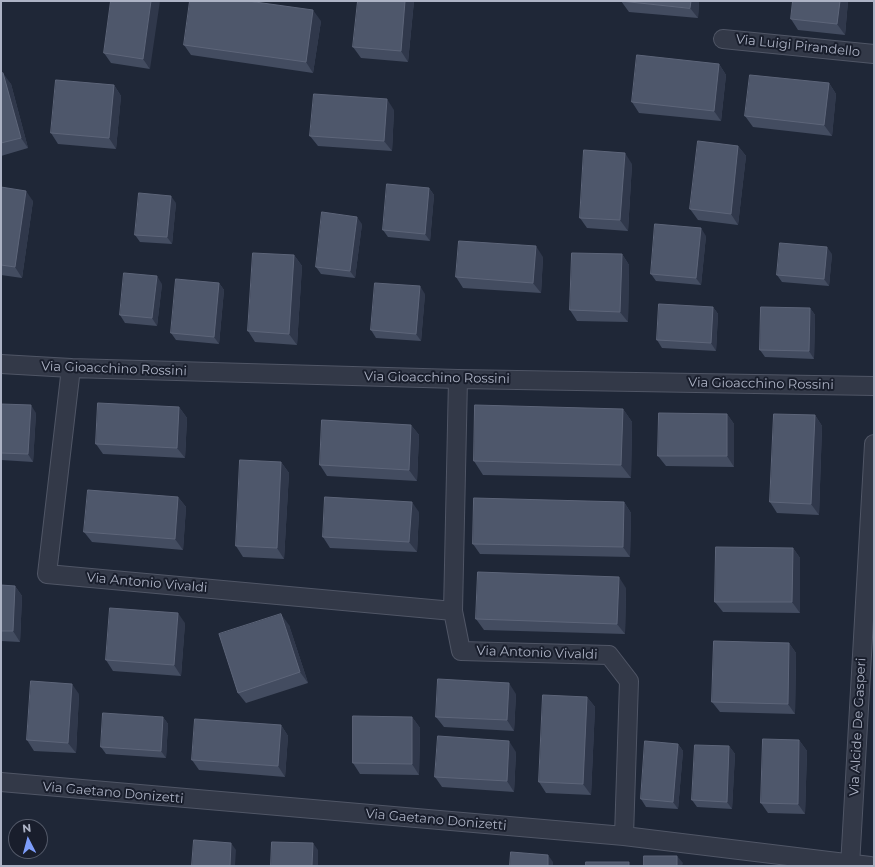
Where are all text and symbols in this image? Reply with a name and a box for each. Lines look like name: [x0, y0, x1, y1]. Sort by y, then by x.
street label: Via Luigi Pirandello: [735, 32, 861, 60]
street label: Via Gioacchino Rossini: [41, 359, 187, 379]
street label: Via Gioacchino Rossini: [364, 369, 510, 387]
street label: Via Gioacchino Rossini: [688, 375, 834, 393]
street label: Via Antonio Vivaldi: [86, 570, 208, 596]
street label: Via Antonio Vivaldi: [476, 643, 598, 663]
street label: Via Alcide De Gasperi: [847, 658, 869, 796]
street label: Via Gaetano Donizetti: [42, 779, 184, 807]
street label: Via Gaetano Donizetti: [365, 806, 507, 834]
north arrow: [8, 819, 48, 859]
text: N: [22, 821, 32, 835]

